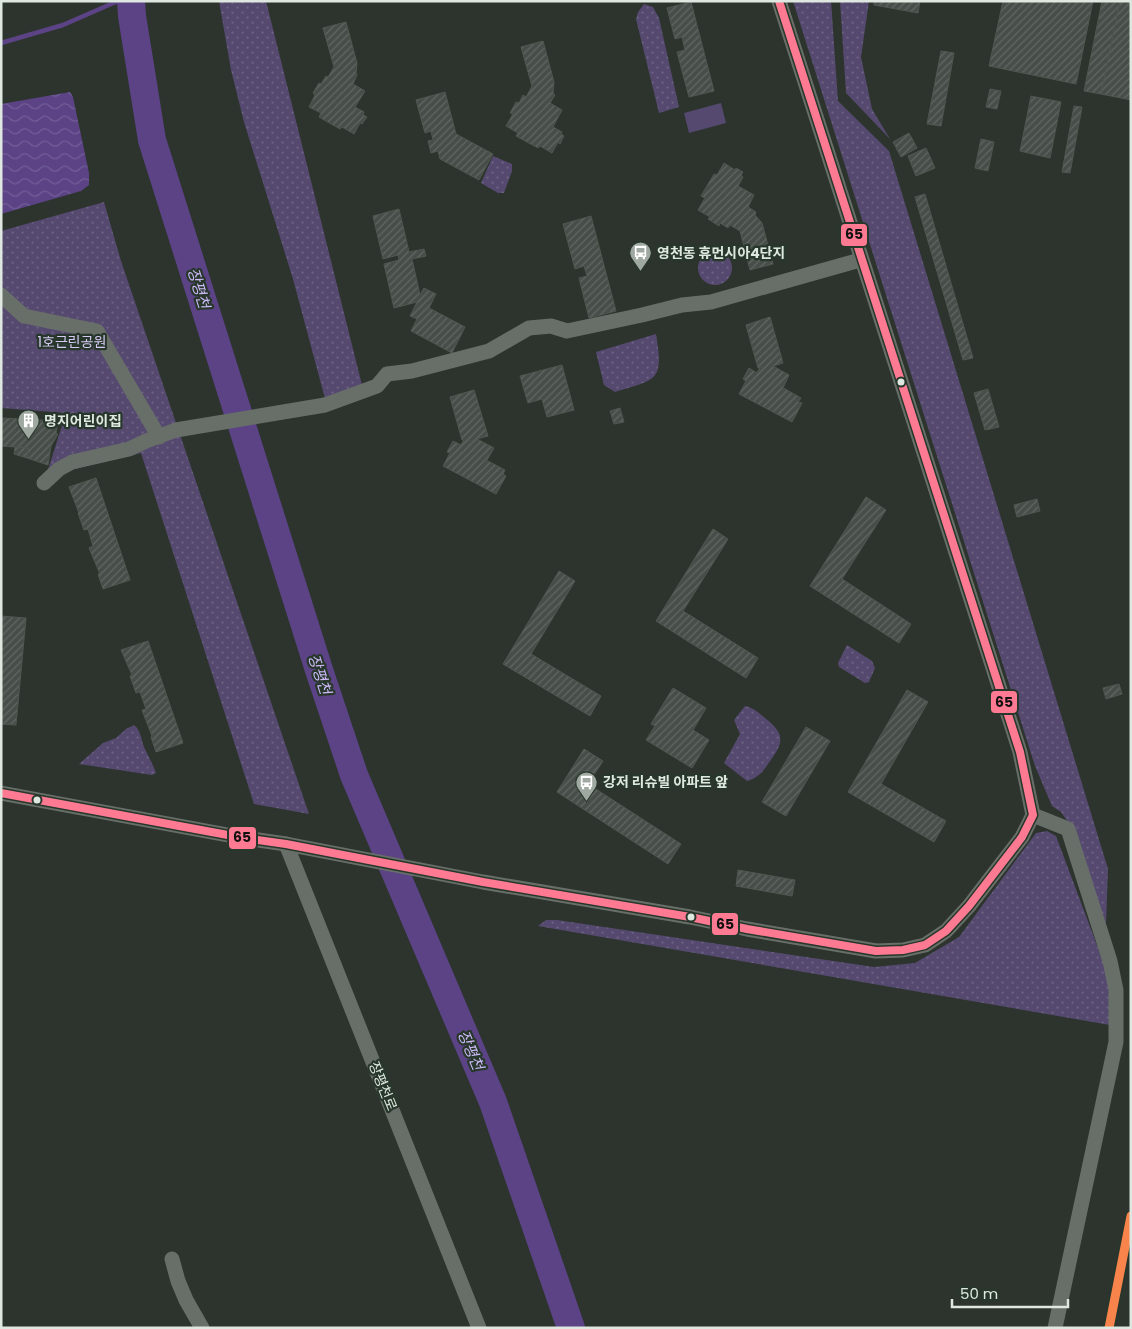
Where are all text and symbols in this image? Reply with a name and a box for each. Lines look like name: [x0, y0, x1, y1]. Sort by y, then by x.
line badge: 65: [840, 223, 868, 247]
text: 65: [845, 224, 863, 244]
bus stop icon: 영천동 휴먼시아4단지: [629, 241, 653, 272]
place label: 영천동 휴먼시아4단지: [657, 243, 785, 263]
water label: 장평천: [183, 265, 216, 313]
park label: 1호근린공원: [38, 332, 106, 352]
unlabelled marker: [896, 377, 906, 387]
building icon: 명지어린이집: [16, 409, 40, 440]
place label: 명지어린이집: [44, 411, 121, 431]
water label: 장평천: [304, 651, 337, 699]
line badge: 65: [990, 690, 1018, 714]
text: 65: [995, 692, 1013, 712]
bus stop icon: 강저 리슈빌 아파트 앞: [575, 770, 599, 801]
place label: 강저 리슈빌 아파트 앞: [603, 772, 728, 792]
unlabelled marker: [32, 795, 42, 805]
line badge: 65: [228, 826, 257, 850]
text: 65: [233, 827, 251, 847]
unlabelled marker: [686, 912, 696, 922]
line badge: 65: [711, 912, 739, 936]
text: 65: [716, 914, 734, 934]
water label: 장평천: [453, 1027, 490, 1075]
street label: 장평천로: [364, 1058, 402, 1114]
scale bar: [952, 1276, 1068, 1308]
text: 50 m: [960, 1283, 998, 1304]

